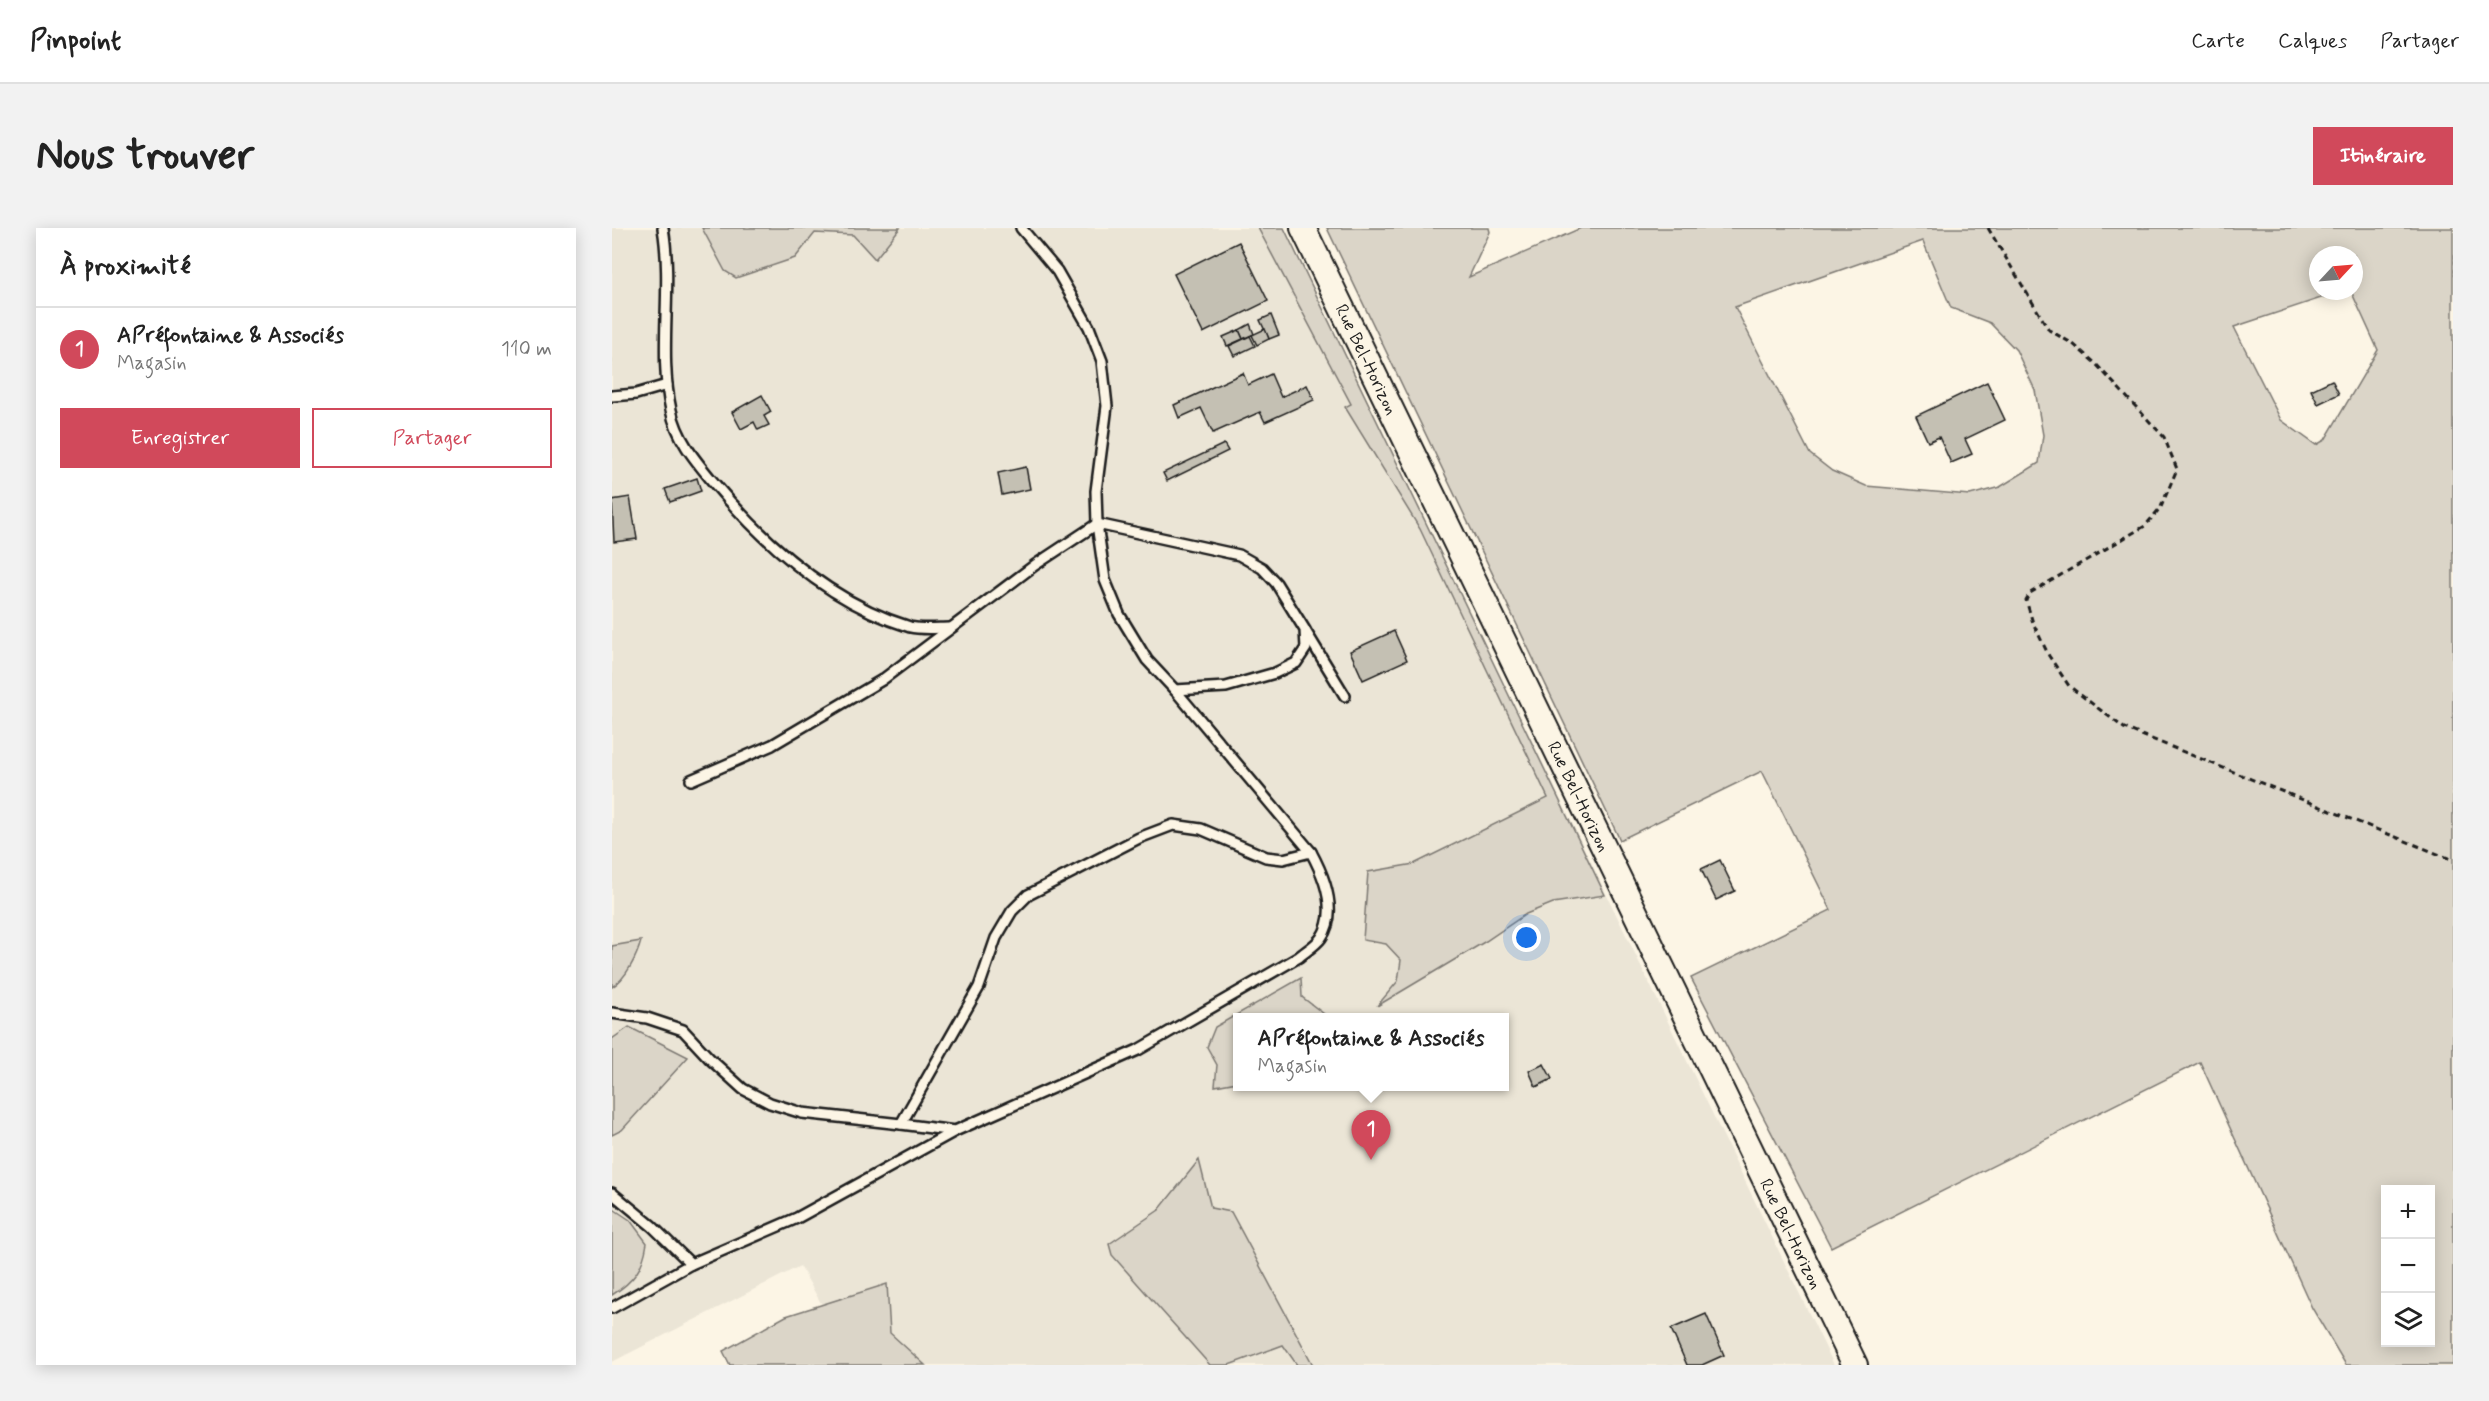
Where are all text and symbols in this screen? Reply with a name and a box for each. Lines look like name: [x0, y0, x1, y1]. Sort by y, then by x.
text: Pinpoint: [30, 23, 121, 60]
text: Carte: [2191, 27, 2245, 55]
text: Calques: [2278, 27, 2347, 55]
text: Partager: [2380, 27, 2459, 55]
button: Itinéraire: [2313, 127, 2453, 185]
text: Nous trouver: [36, 129, 254, 184]
north arrow: [2309, 246, 2363, 300]
text: À proximité: [60, 250, 191, 284]
street label: Rue Bel-Horizon: [1329, 300, 1403, 419]
text: APréfontaine & Associés: [117, 322, 344, 350]
text: 1: [75, 336, 84, 363]
text: 110 m: [501, 336, 552, 363]
text: Magasin: [117, 350, 187, 377]
button: Enregistrer: [60, 408, 300, 468]
button: Partager: [312, 408, 552, 468]
street label: Rue Bel-Horizon: [1541, 738, 1615, 856]
your location: [1512, 923, 1541, 952]
popup: [1233, 1013, 1509, 1091]
text: APréfontaine & Associés: [1258, 1025, 1484, 1053]
text: Magasin: [1258, 1053, 1327, 1080]
pin: 1: [1352, 1110, 1390, 1160]
street label: Rue Bel-Horizon: [1753, 1175, 1827, 1294]
map controls: [2381, 1185, 2435, 1347]
button: +: [2381, 1185, 2435, 1239]
button: −: [2381, 1239, 2435, 1293]
button: layers: [2381, 1293, 2435, 1347]

